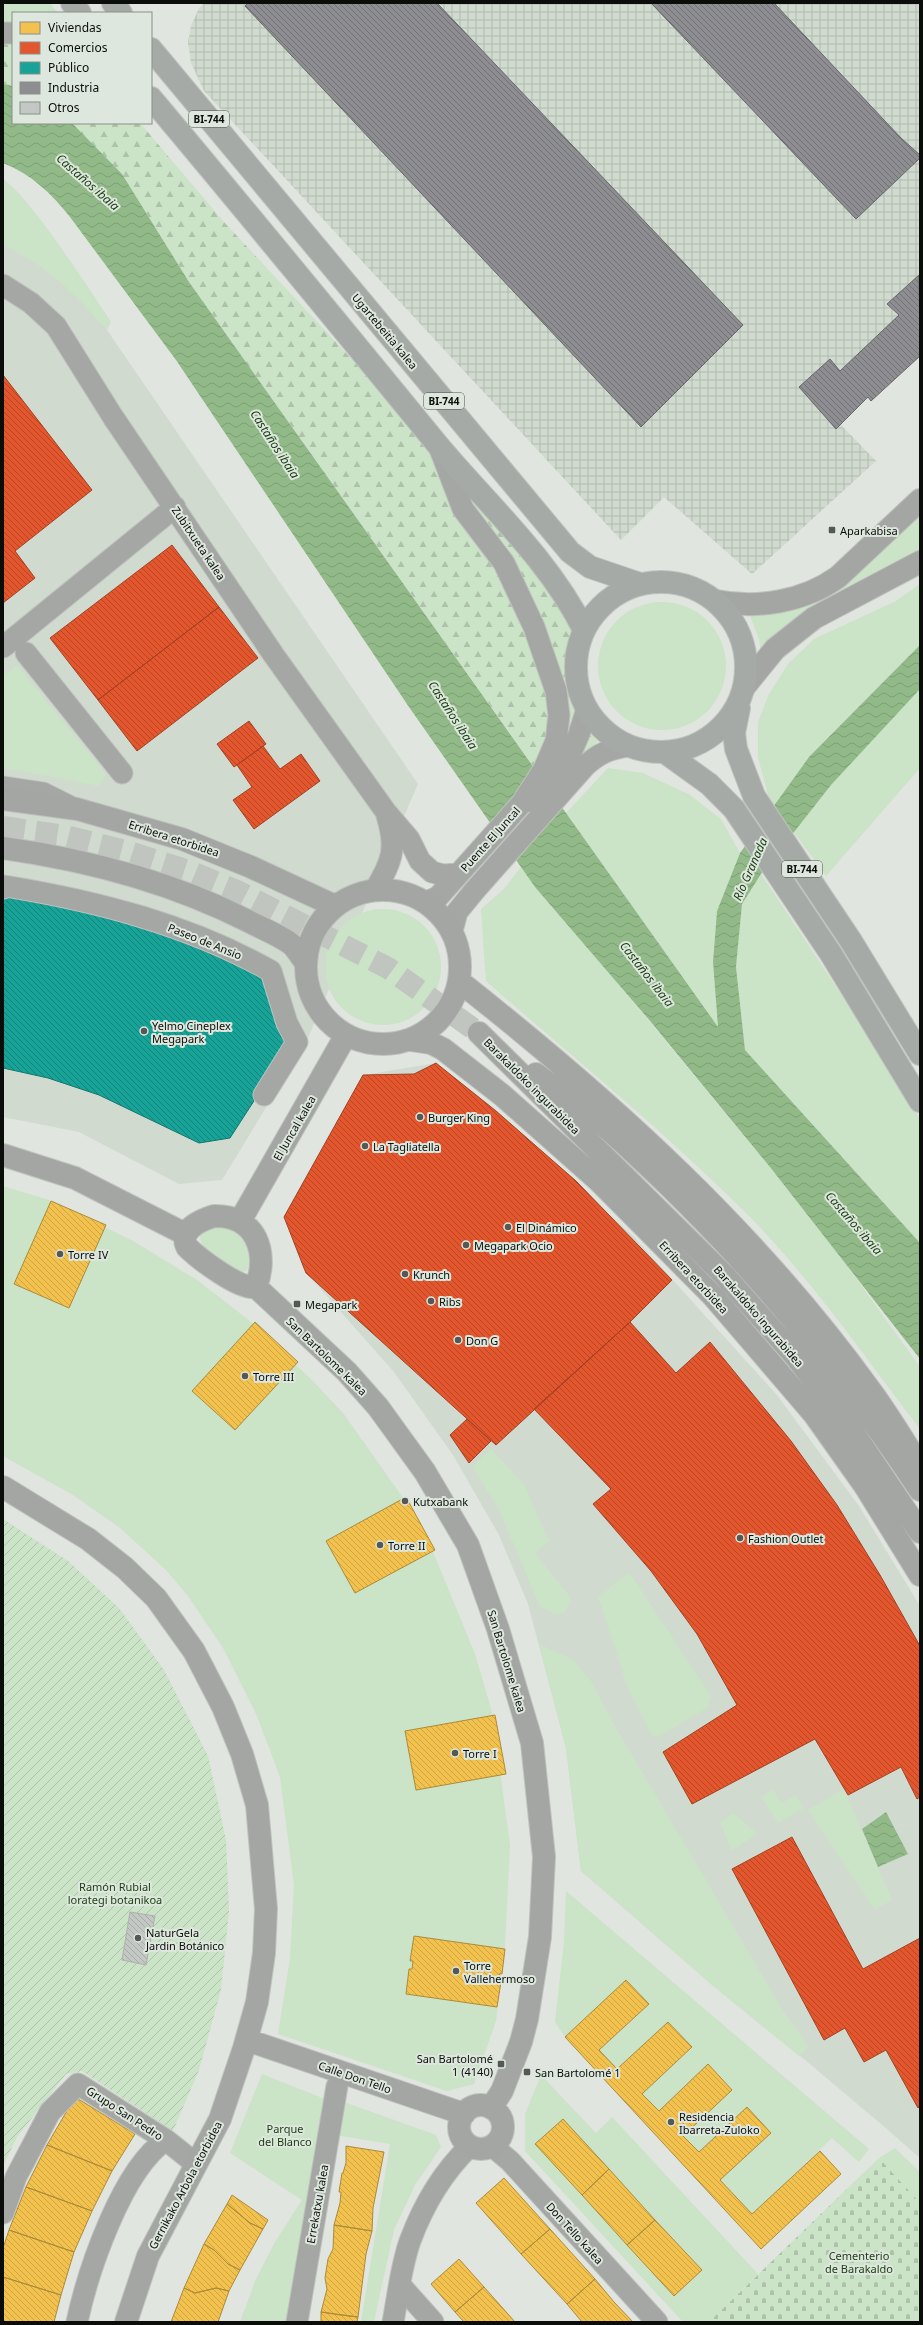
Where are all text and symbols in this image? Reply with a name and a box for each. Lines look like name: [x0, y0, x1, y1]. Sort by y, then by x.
legend: [12, 12, 152, 124]
text: Viviendas: [48, 19, 102, 36]
text: Comercios: [48, 39, 108, 56]
text: Público: [48, 59, 89, 76]
text: Industria: [48, 79, 99, 96]
text: Otros: [48, 99, 80, 116]
road number: BI-744: [189, 111, 229, 127]
water label: Castaños ibaia: [53, 150, 123, 214]
street label: Ugartebeitia kalea: [349, 290, 421, 372]
road number: BI-744: [424, 393, 464, 409]
water label: Castaños ibaia: [246, 406, 304, 482]
street label: Zubitxueta kalea: [169, 503, 229, 583]
place label: Aparkabisa: [840, 523, 898, 538]
marker: Aparkabisa: [827, 525, 837, 535]
water label: Castaños ibaia: [424, 677, 482, 753]
street label: Puente El Juncal: [457, 803, 523, 875]
street label: Erribera etorbidea: [127, 816, 221, 860]
water label: Río Granada: [729, 835, 771, 903]
road number: BI-744: [782, 861, 822, 877]
street label: Paseo de Ansio: [166, 919, 244, 963]
water label: Castaños ibaia: [616, 938, 678, 1010]
place label: Yelmo Cineplex Megapark: [152, 1018, 231, 1046]
marker: Yelmo Cineplex Megapark: [139, 1026, 149, 1036]
street label: Barakaldoko ingurabidea: [481, 1035, 583, 1137]
street label: El Juncal kalea: [269, 1093, 319, 1163]
place label: Burger King: [428, 1110, 490, 1125]
marker: Burger King: [415, 1112, 425, 1122]
place label: La Tagliatella: [373, 1139, 440, 1154]
marker: La Tagliatella: [360, 1141, 370, 1151]
water label: Castaños ibaia: [822, 1188, 886, 1258]
place label: El Dinámico: [516, 1220, 577, 1235]
marker: El Dinámico: [503, 1222, 513, 1232]
street label: Erribera etorbidea: [656, 1237, 732, 1317]
place label: Megapark Ocio: [474, 1238, 553, 1253]
marker: Megapark Ocio: [461, 1240, 471, 1250]
place label: Torre IV: [68, 1247, 109, 1262]
marker: Torre IV: [55, 1249, 65, 1259]
street label: Barakaldoko ingurabidea: [711, 1262, 807, 1370]
place label: Krunch: [413, 1267, 450, 1282]
marker: Krunch: [400, 1269, 410, 1279]
place label: Ribs: [439, 1294, 461, 1309]
marker: Ribs: [426, 1296, 436, 1306]
place label: Megapark: [305, 1297, 358, 1312]
marker: Megapark: [292, 1299, 302, 1309]
street label: San Bartolome kalea: [283, 1314, 371, 1398]
place label: Don G: [466, 1333, 498, 1348]
marker: Don G: [453, 1335, 463, 1345]
place label: Torre III: [253, 1369, 294, 1384]
marker: Torre III: [240, 1371, 250, 1381]
place label: Kutxabank: [413, 1494, 468, 1509]
marker: Kutxabank: [400, 1496, 410, 1506]
place label: Fashion Outlet: [748, 1531, 823, 1546]
marker: Fashion Outlet: [735, 1533, 745, 1543]
place label: Torre II: [388, 1538, 426, 1553]
marker: Torre II: [375, 1540, 385, 1550]
street label: San Bartolome kalea: [484, 1608, 530, 1714]
place label: Torre I: [463, 1746, 497, 1761]
marker: Torre I: [450, 1748, 460, 1758]
park label: Ramón Rubial lorategi botanikoa: [68, 1879, 162, 1907]
place label: NaturGela Jardin Botánico: [145, 1925, 225, 1953]
marker: NaturGela Jardin Botánico: [133, 1933, 143, 1943]
place label: Torre Vallehermoso: [464, 1958, 535, 1986]
marker: Torre Vallehermoso: [451, 1966, 461, 1976]
place label: San Bartolomé 1 (4140): [417, 2051, 493, 2079]
street label: Calle Don Tello: [317, 2058, 394, 2097]
marker: San Bartolomé 1 (4140): [496, 2059, 506, 2069]
place label: San Bartolomé 1: [535, 2065, 621, 2080]
marker: San Bartolomé 1: [522, 2067, 532, 2077]
street label: Grupo San Pedro: [84, 2083, 166, 2143]
place label: Residencia Ibarreta-Zuloko: [679, 2109, 760, 2137]
marker: Residencia Ibarreta-Zuloko: [666, 2117, 676, 2127]
street label: Gernikako Arbola etorbidea: [145, 2118, 225, 2252]
park label: Parque del Blanco: [258, 2121, 312, 2149]
street label: Errekatxu kalea: [303, 2163, 331, 2245]
street label: Don Tello kalea: [543, 2199, 607, 2267]
park label: Cementerio de Barakaldo: [825, 2248, 893, 2276]

